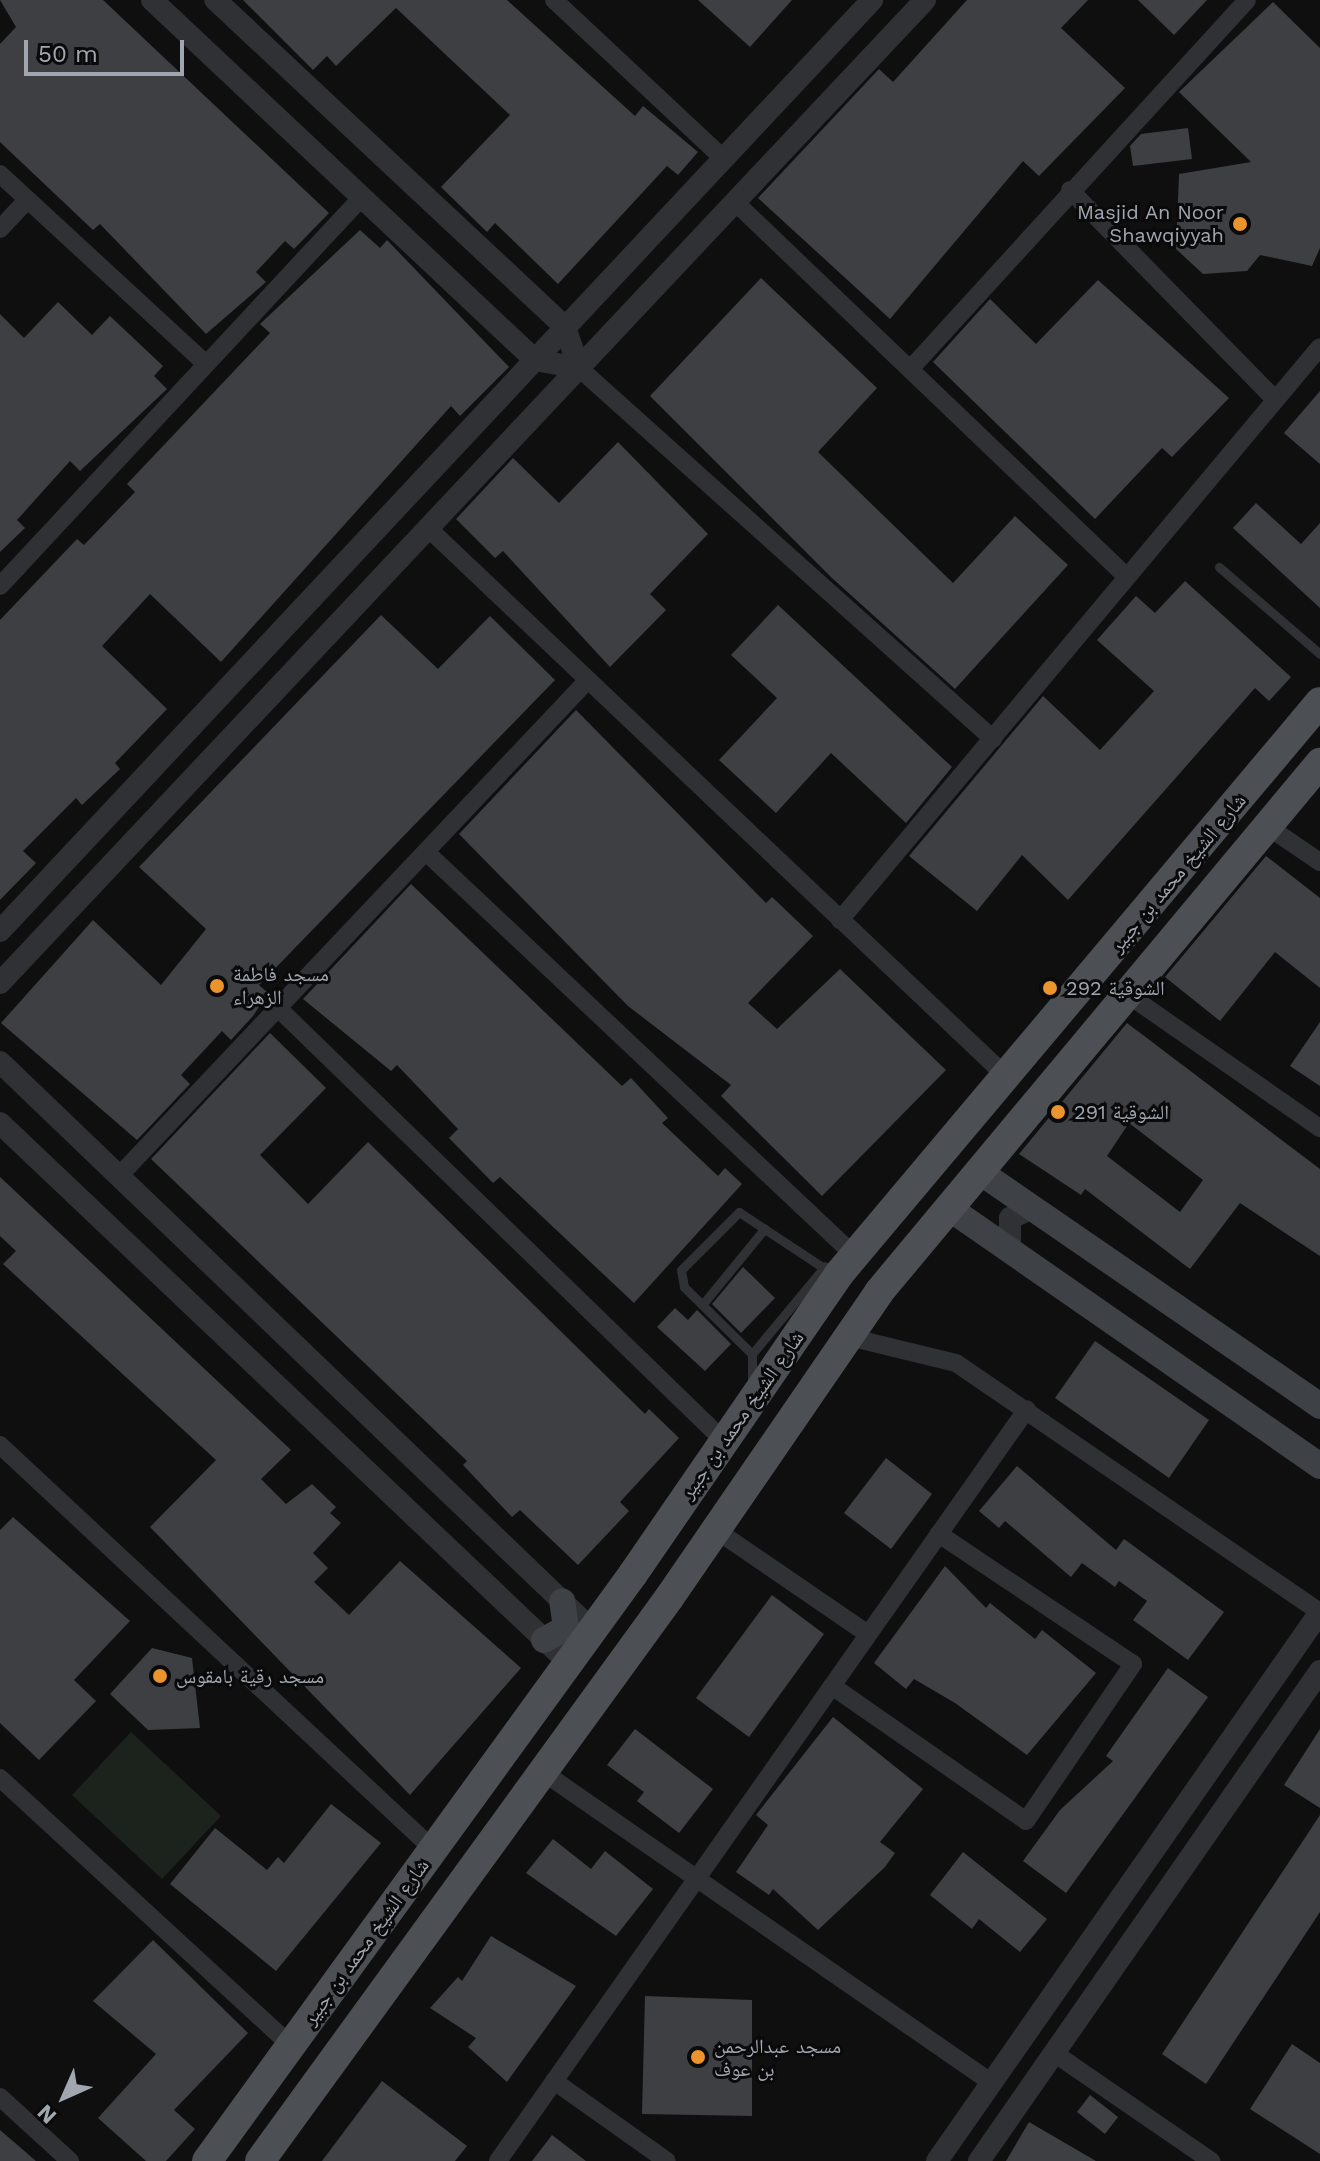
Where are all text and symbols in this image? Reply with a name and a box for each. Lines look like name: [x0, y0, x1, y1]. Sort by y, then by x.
scale bar: [28, 24, 188, 74]
text: 50 m: [38, 40, 98, 68]
place label: Masjid An Noor Shawqiyyah: [1076, 200, 1224, 247]
marker: Masjid An Noor Shawqiyyah: [1231, 215, 1249, 233]
street label: شارع الشيخ محمد بن جبير: [1105, 789, 1251, 957]
place label: مسجد فاطمة الزهراء: [233, 962, 329, 1009]
place label: الشوقية 292: [1066, 976, 1165, 1000]
marker: مسجد فاطمة الزهراء: [208, 977, 226, 995]
marker: الشوقية 292: [1041, 979, 1059, 997]
place label: الشوقية 291: [1074, 1100, 1169, 1124]
marker: الشوقية 291: [1049, 1103, 1067, 1121]
street label: شارع الشيخ محمد بن جبير: [675, 1326, 809, 1504]
place label: مسجد رقية بامقوس: [176, 1664, 324, 1688]
marker: مسجد رقية بامقوس: [151, 1667, 169, 1685]
street label: شارع الشيخ محمد بن جبير: [298, 1854, 434, 2030]
place label: مسجد عبدالرحمن بن عوف: [714, 2034, 841, 2081]
marker: مسجد عبدالرحمن بن عوف: [689, 2048, 707, 2066]
north arrow: [24, 2057, 104, 2137]
text: N: [32, 2100, 61, 2129]

